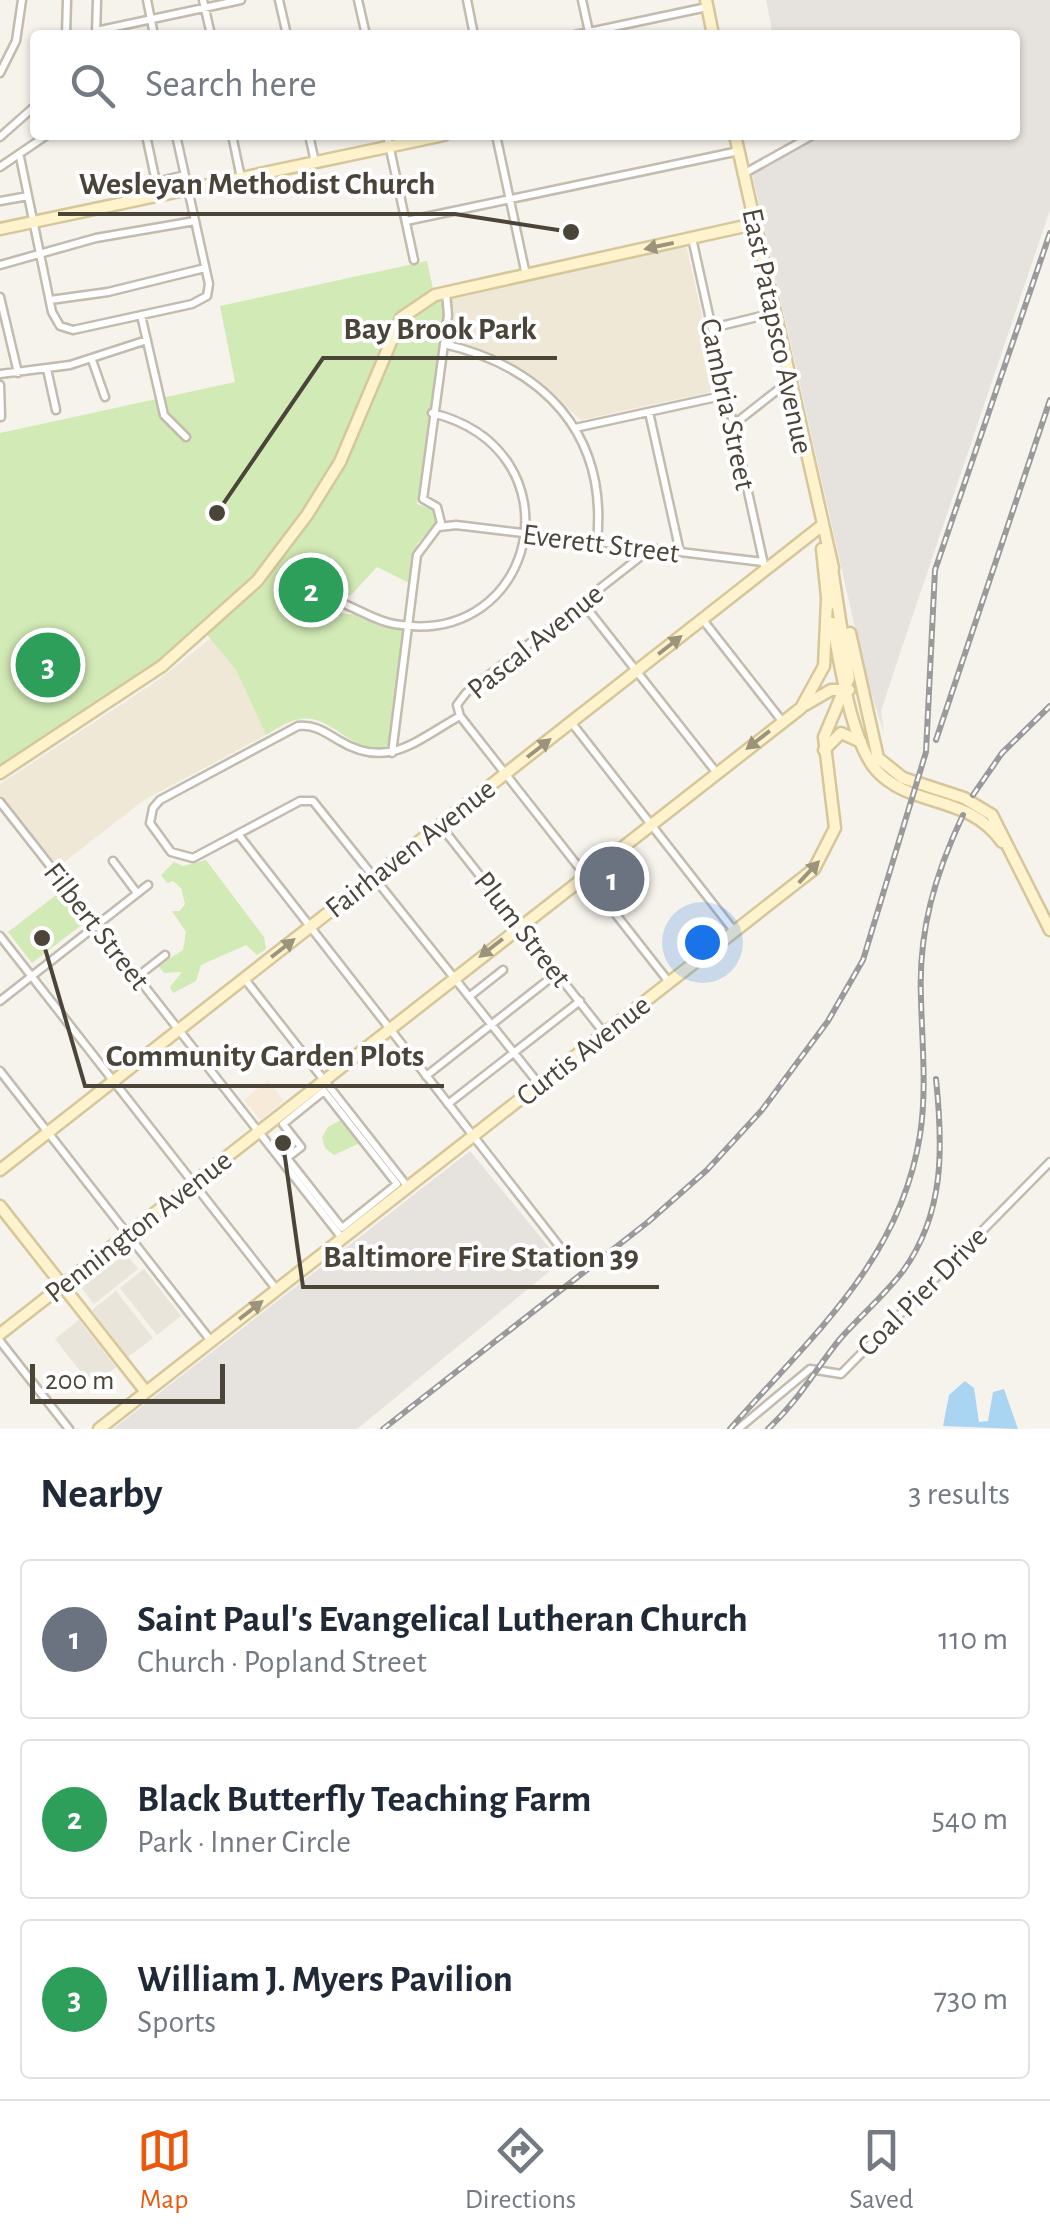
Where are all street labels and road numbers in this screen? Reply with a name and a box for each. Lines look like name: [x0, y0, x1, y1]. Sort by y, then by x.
street label: East Patapsco Avenue: [736, 206, 818, 457]
street label: Cambria Street: [694, 316, 760, 493]
street label: Everett Street: [521, 519, 681, 569]
street label: Pascal Avenue: [462, 578, 609, 705]
street label: Fairhaven Avenue: [320, 774, 501, 924]
street label: Filbert Street: [38, 858, 155, 996]
street label: Plum Street: [468, 866, 577, 993]
street label: Curtis Avenue: [511, 990, 656, 1112]
street label: Pennington Avenue: [40, 1145, 238, 1309]
street label: Coal Pier Drive: [852, 1221, 993, 1362]

